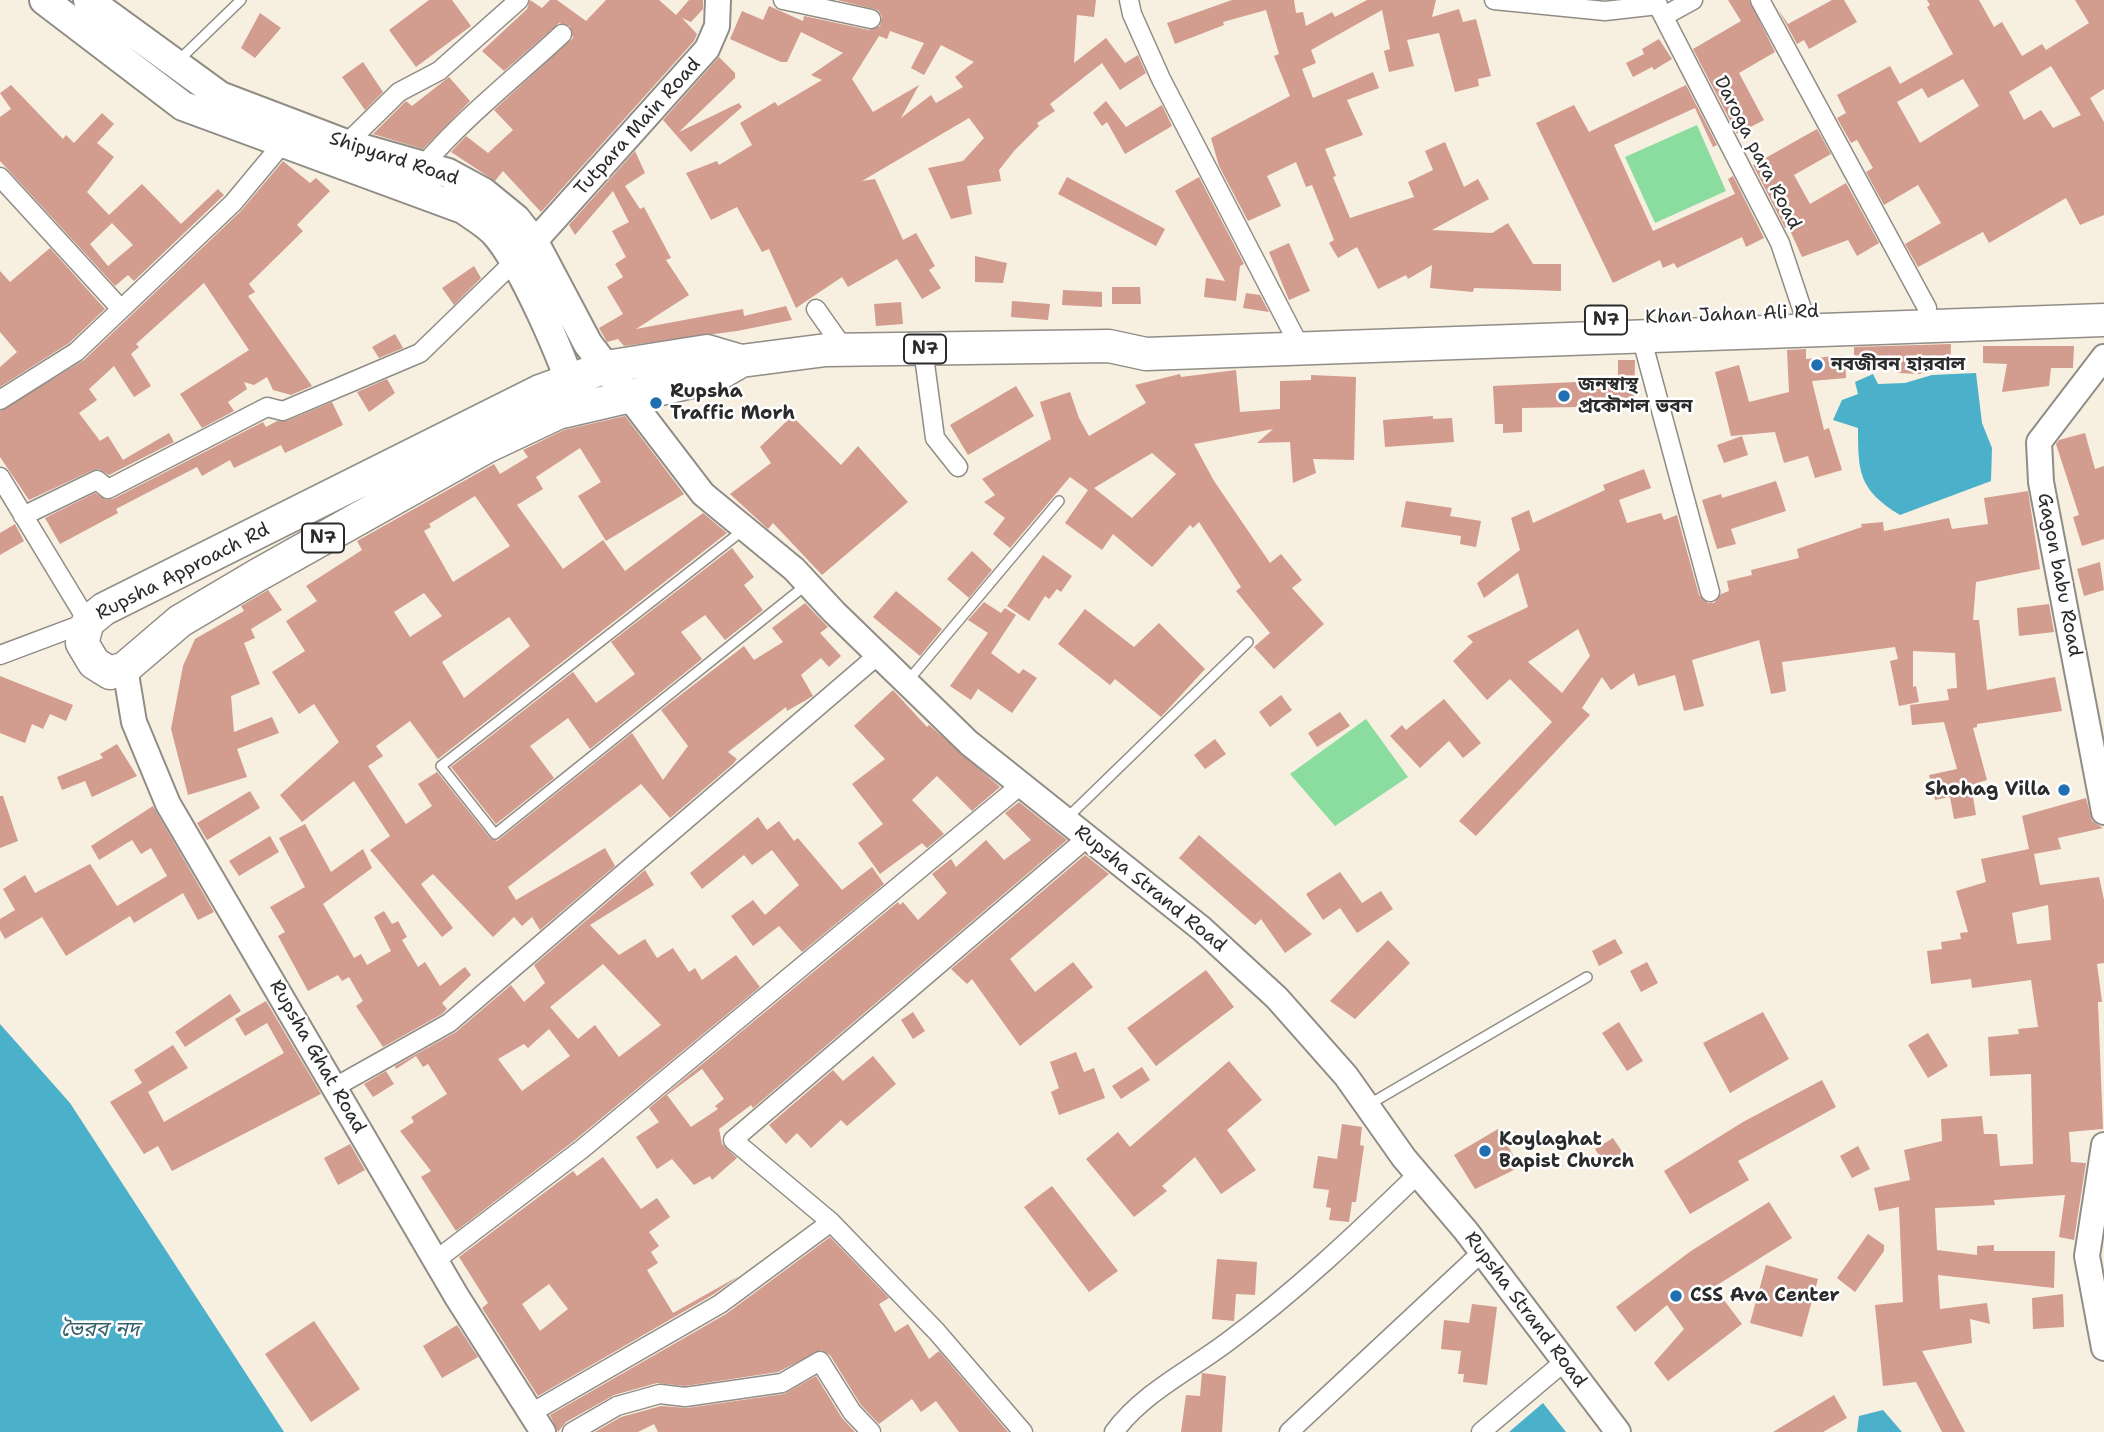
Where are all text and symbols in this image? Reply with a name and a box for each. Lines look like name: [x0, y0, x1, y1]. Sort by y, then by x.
street label: Tutpara Main Road: [570, 53, 706, 201]
street label: Daroga para Road: [1708, 73, 1806, 233]
street label: Shipyard Road: [326, 127, 462, 191]
street label: Khan Jahan Ali Rd: [1645, 301, 1819, 329]
road number: N7: [1585, 306, 1627, 334]
road number: N7: [904, 334, 946, 363]
place label: নবজীবন হারবাল: [1831, 354, 1965, 376]
marker: নবজীবন হারবাল: [1809, 357, 1825, 373]
place label: জনস্বাস্থ প্রকৌশল ভবন: [1578, 374, 1692, 418]
place label: Rupsha Traffic Morh: [670, 381, 795, 425]
marker: জনস্বাস্থ প্রকৌশল ভবন: [1556, 388, 1572, 404]
marker: Rupsha Traffic Morh: [648, 395, 664, 411]
street label: Gagon babu Road: [2032, 491, 2086, 659]
street label: Rupsha Approach Rd: [92, 518, 274, 626]
road number: N7: [302, 524, 344, 552]
place label: Shohag Villa: [1925, 779, 2050, 801]
marker: Shohag Villa: [2056, 782, 2072, 798]
street label: Rupsha Strand Road: [1069, 821, 1231, 957]
street label: Rupsha Ghat Road: [264, 976, 370, 1138]
place label: Koylaghat Bapist Church: [1499, 1129, 1634, 1173]
marker: Koylaghat Bapist Church: [1477, 1143, 1493, 1159]
street label: Rupsha Strand Road: [1459, 1228, 1591, 1392]
place label: CSS Ava Center: [1690, 1285, 1840, 1307]
marker: CSS Ava Center: [1668, 1288, 1684, 1304]
water label: ভৈরব নদ: [61, 1318, 139, 1344]

